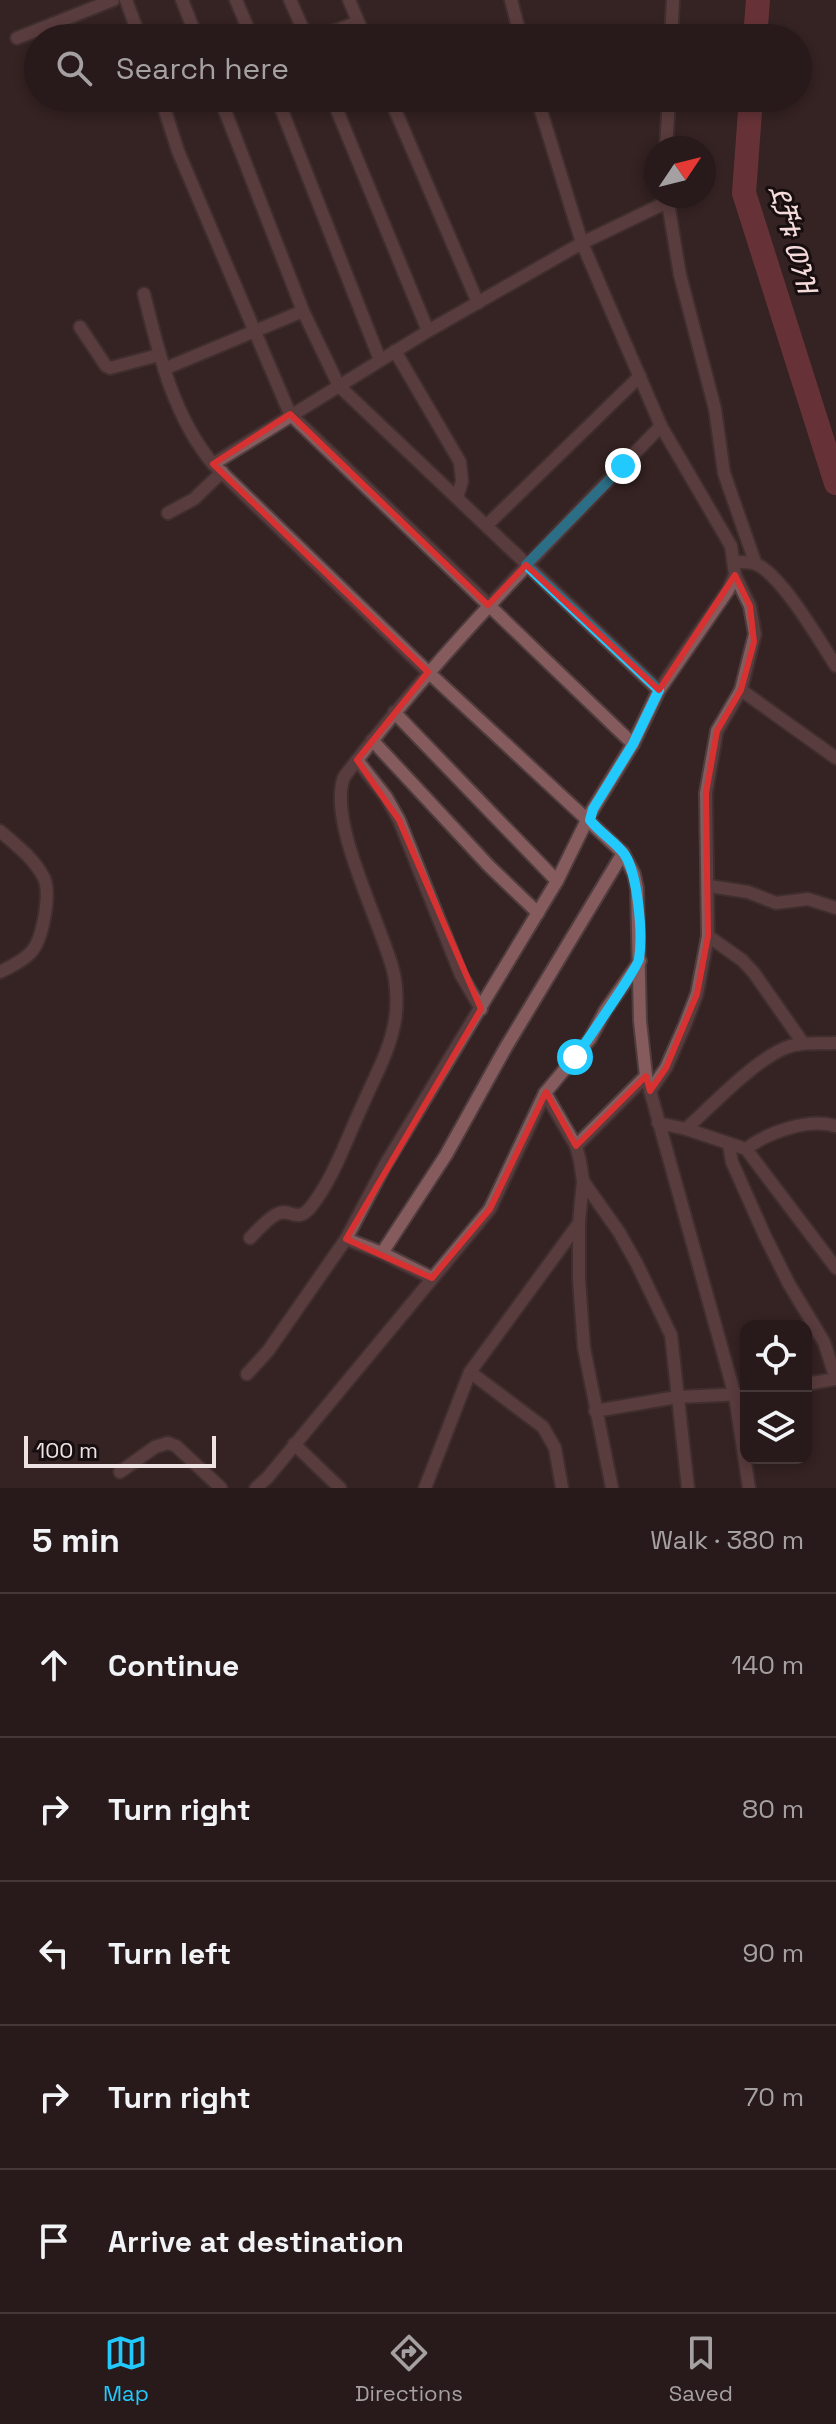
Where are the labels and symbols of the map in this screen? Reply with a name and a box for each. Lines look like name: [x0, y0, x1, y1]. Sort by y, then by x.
north arrow: [644, 136, 716, 208]
water label: ደቻቱ ወንዝ: [760, 181, 826, 300]
route end: [605, 448, 641, 484]
route start: [557, 1039, 593, 1075]
scale bar: [24, 1432, 216, 1468]

